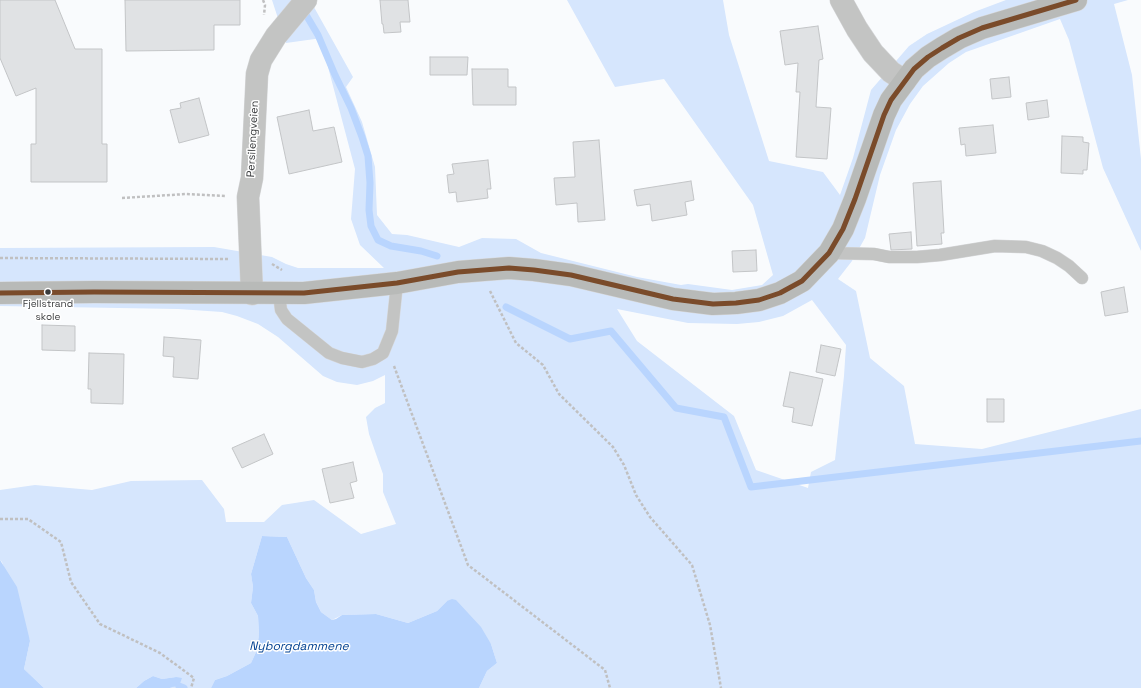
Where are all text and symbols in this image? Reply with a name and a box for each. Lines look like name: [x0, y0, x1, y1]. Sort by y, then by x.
street label: Persilengveien: [244, 100, 262, 178]
marker: Fjellstrand skole: [43, 287, 53, 297]
place label: Fjellstrand skole: [23, 298, 73, 322]
water label: Nyborgdammene: [249, 640, 349, 654]

